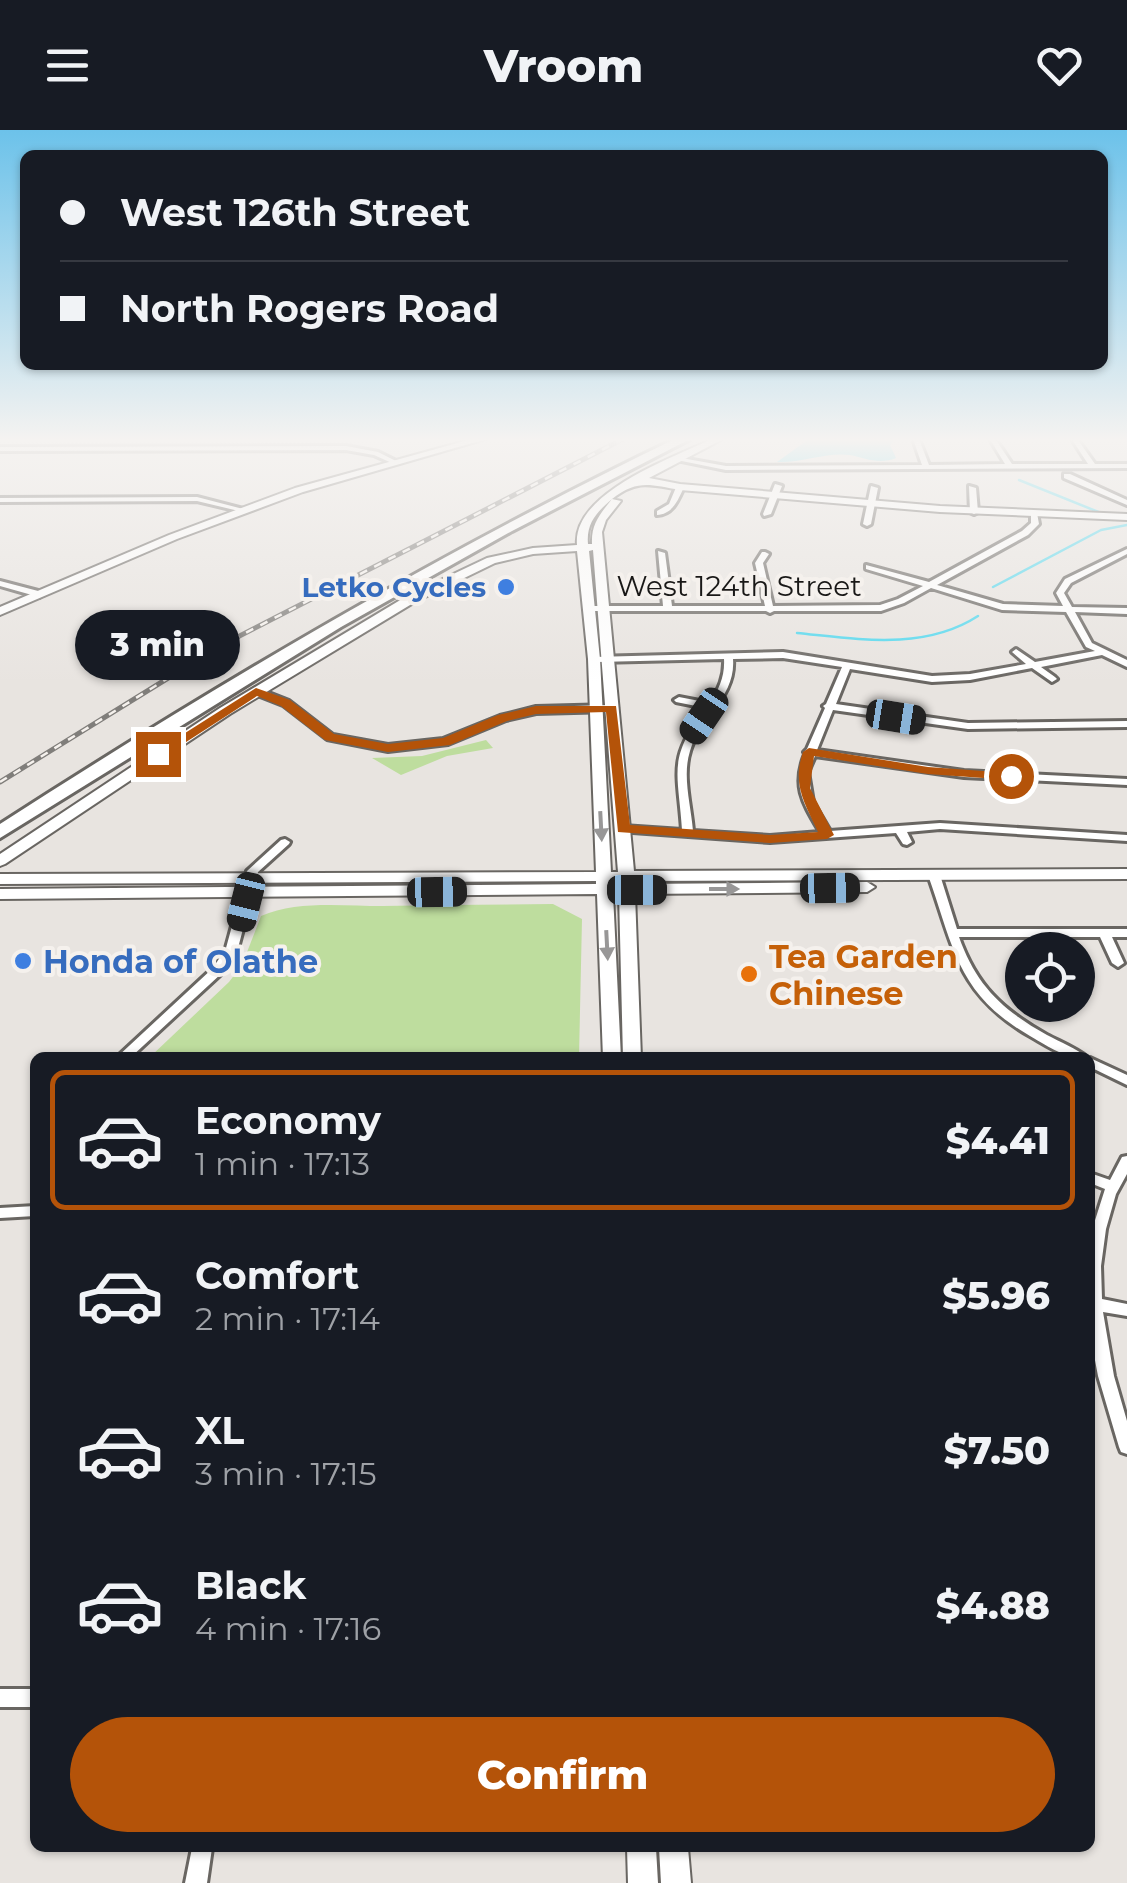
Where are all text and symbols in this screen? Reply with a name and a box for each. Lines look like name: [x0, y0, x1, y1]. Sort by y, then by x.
icon: menu: [40, 38, 95, 93]
text: Vroom: [484, 38, 643, 93]
icon: heart: [1032, 38, 1087, 93]
text: West 126th Street: [120, 189, 470, 236]
text: North Rogers Road: [120, 285, 499, 332]
street label: West 124th Street: [616, 569, 862, 603]
place label: Letko Cycles: [301, 570, 486, 604]
marker: Letko Cycles: [495, 576, 517, 598]
callout: 3 min: [76, 609, 240, 679]
text: 3 min: [110, 625, 205, 664]
car: [675, 683, 733, 749]
car: [864, 697, 928, 737]
route end: [136, 732, 181, 777]
route start: [989, 754, 1034, 799]
one-way arrow: [594, 811, 610, 843]
car: [224, 869, 268, 935]
car: [800, 872, 860, 904]
car: [607, 875, 667, 905]
car: [407, 876, 467, 908]
one-way arrow: [709, 881, 741, 897]
one-way arrow: [599, 930, 615, 962]
map controls: [1005, 932, 1095, 1022]
button: locate: [1005, 932, 1095, 1022]
place label: Tea Garden Chinese: [769, 937, 958, 1013]
place label: Honda of Olathe: [43, 942, 318, 981]
marker: Honda of Olathe: [12, 950, 34, 972]
marker: Tea Garden Chinese: [738, 963, 760, 985]
icon: car: [75, 1095, 165, 1185]
text: Economy: [195, 1097, 381, 1144]
text: $4.41: [946, 1117, 1050, 1164]
text: 1 min · 17:13: [195, 1144, 370, 1183]
icon: car: [75, 1250, 165, 1340]
text: Comfort: [195, 1252, 359, 1299]
text: $5.96: [942, 1272, 1050, 1319]
text: 2 min · 17:14: [195, 1299, 380, 1338]
icon: car: [75, 1405, 165, 1495]
text: XL: [195, 1407, 244, 1454]
text: $7.50: [944, 1427, 1050, 1474]
text: 3 min · 17:15: [195, 1454, 377, 1493]
icon: car: [75, 1560, 165, 1650]
text: Black: [195, 1562, 306, 1609]
text: $4.88: [936, 1582, 1050, 1629]
text: 4 min · 17:16: [195, 1609, 381, 1648]
button: Confirm: [70, 1717, 1055, 1832]

